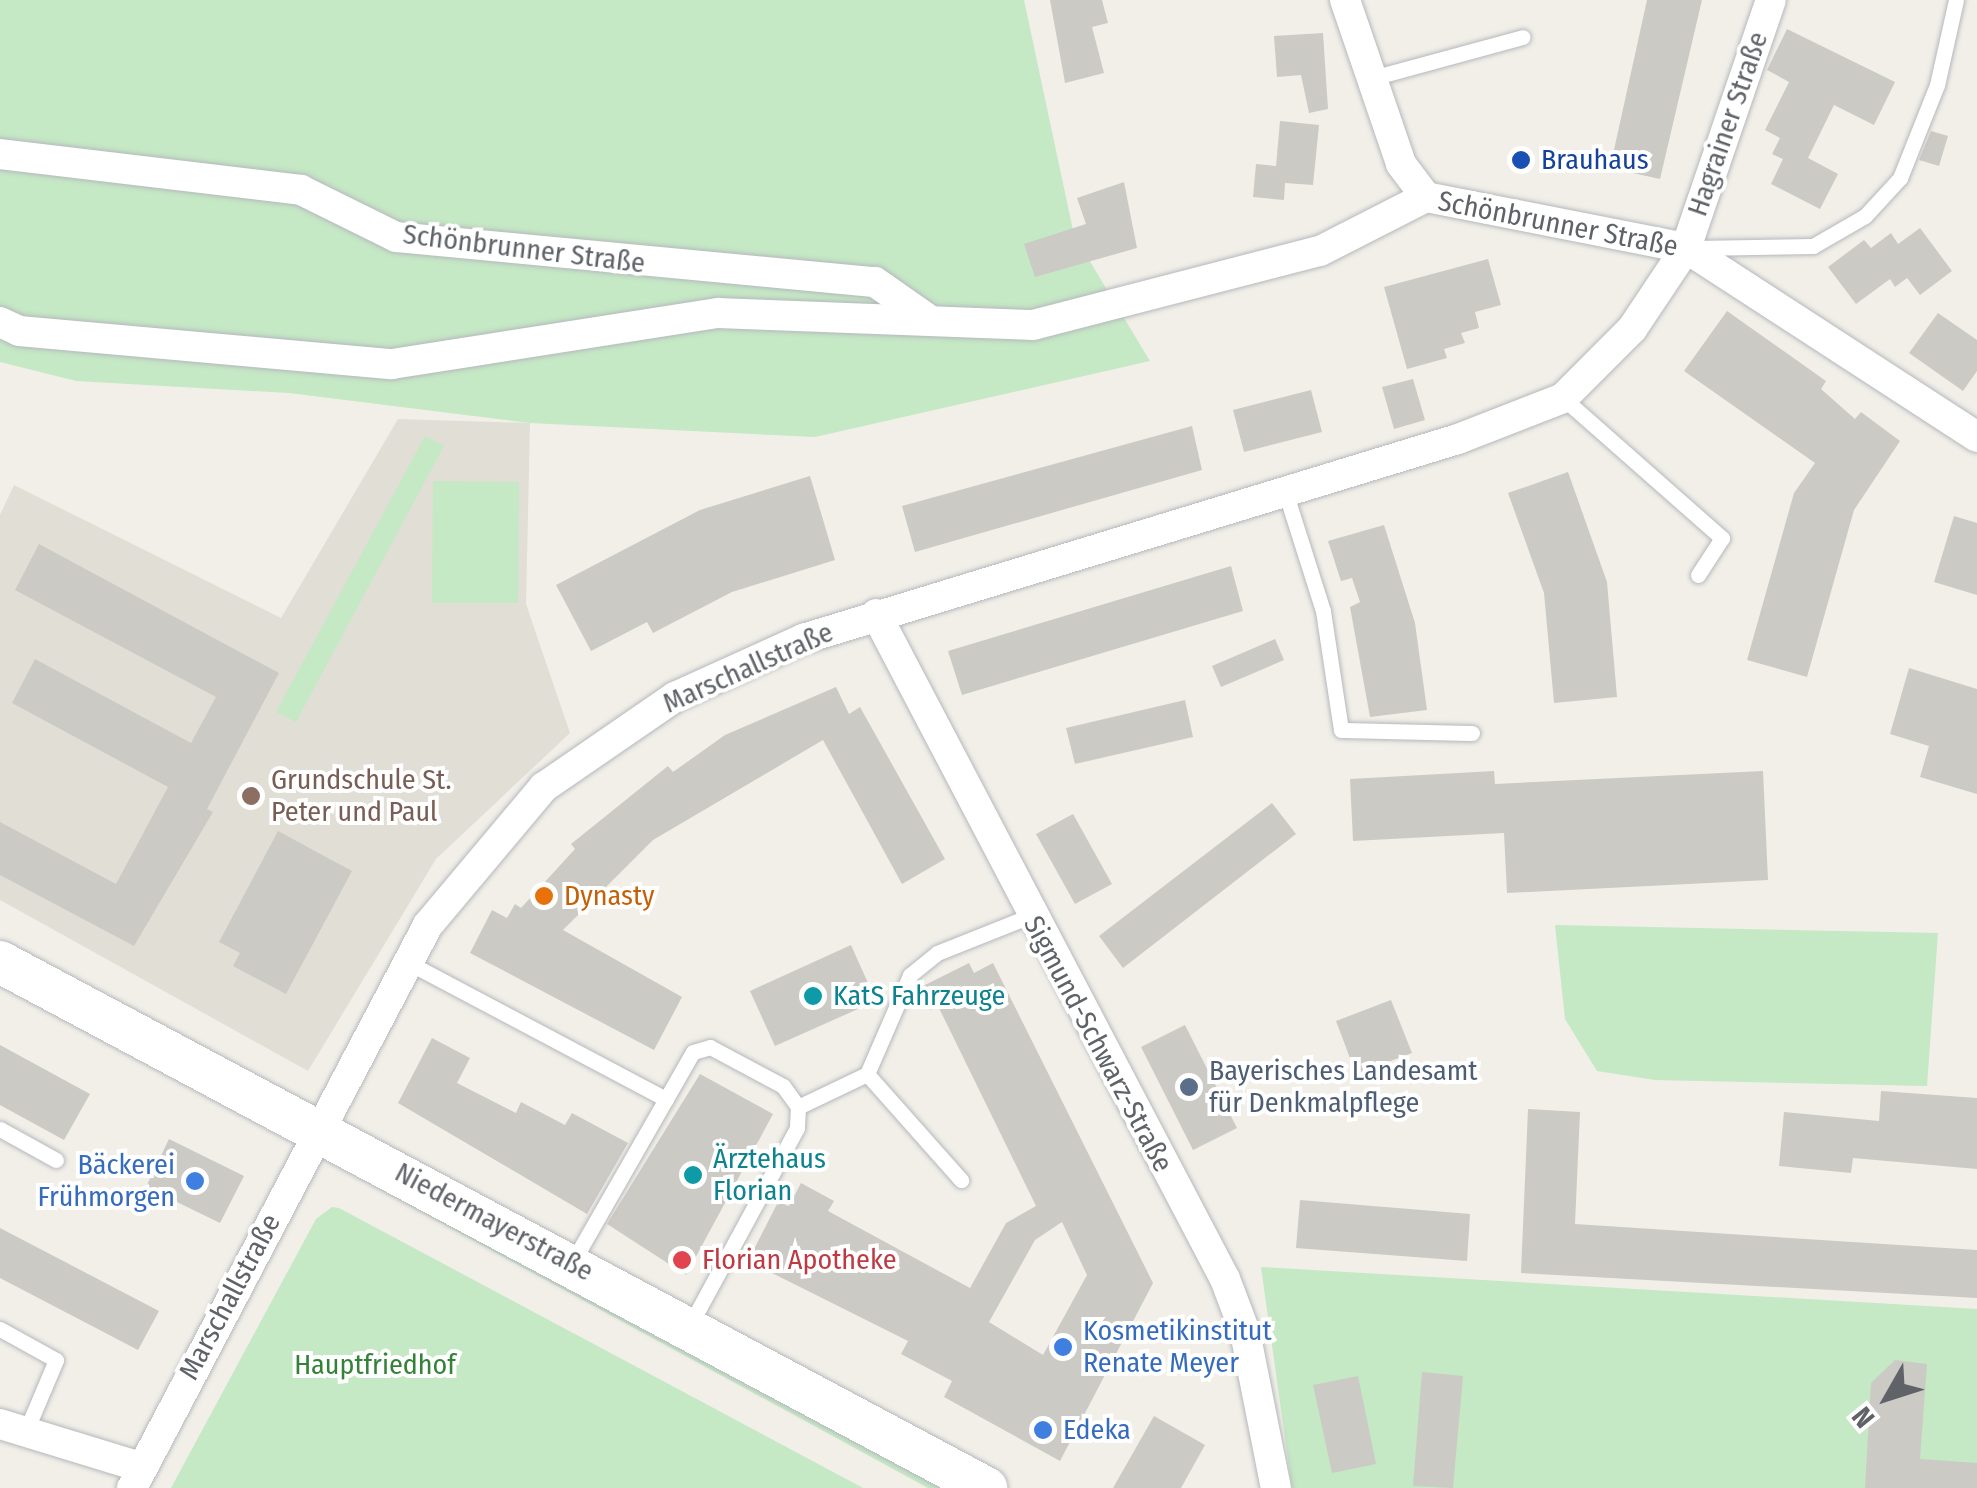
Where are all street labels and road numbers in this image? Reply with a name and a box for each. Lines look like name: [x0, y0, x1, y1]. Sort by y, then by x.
street label: Hagrainer Straße: [1681, 27, 1775, 221]
street label: Schönbrunner Straße: [1435, 184, 1681, 264]
street label: Schönbrunner Straße: [401, 217, 647, 281]
street label: Marschallstraße: [658, 616, 838, 720]
street label: Sigmund-Schwarz-Straße: [1016, 910, 1180, 1178]
street label: Niedermayerstraße: [389, 1156, 599, 1288]
street label: Marschallstraße: [172, 1209, 288, 1385]

